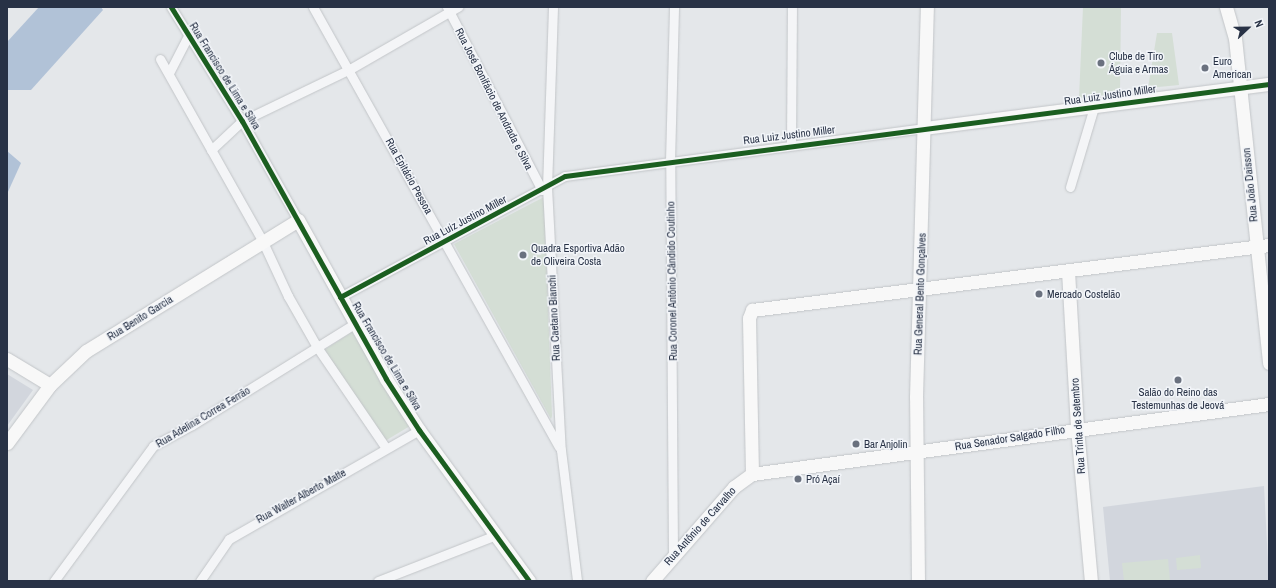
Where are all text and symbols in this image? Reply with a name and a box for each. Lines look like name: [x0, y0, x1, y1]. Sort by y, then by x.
north arrow: [1228, 8, 1268, 48]
text: N: [1251, 18, 1267, 29]
street label: Rua Francisco de Lima e Silva: [187, 20, 263, 132]
street label: Rua José Bonifácio de Andrada e Silva: [452, 26, 536, 172]
place label: Clube de Tiro Águia e Armas: [1109, 50, 1169, 76]
place label: Euro American: [1213, 55, 1252, 81]
marker: Clube de Tiro Águia e Armas: [1096, 58, 1106, 68]
marker: Euro American: [1200, 63, 1210, 73]
street label: Rua Luiz Justino Miller: [1063, 82, 1157, 108]
street label: Rua Luiz Justino Miller: [742, 123, 836, 147]
street label: Rua Epitácio Pessoa: [383, 136, 435, 216]
street label: Rua João Daisson: [1240, 147, 1260, 223]
street label: Rua Luiz Justino Miller: [421, 193, 509, 247]
street label: Rua Coronel Antônio Cândido Coutinho: [664, 201, 680, 361]
street label: Rua General Bento Gonçalves: [911, 233, 929, 355]
place label: Quadra Esportiva Adão de Oliveira Costa: [531, 242, 625, 268]
marker: Quadra Esportiva Adão de Oliveira Costa: [518, 250, 528, 260]
street label: Rua Caetano Bianchi: [545, 275, 563, 361]
place label: Mercado Costelão: [1047, 287, 1120, 301]
marker: Mercado Costelão: [1034, 289, 1044, 299]
street label: Rua Benito Garcia: [105, 293, 175, 343]
street label: Rua Francisco de Lima e Silva: [349, 300, 425, 412]
marker: Salão do Reino das Testemunhas de Jeová: [1173, 375, 1183, 385]
street label: Rua Trinta de Setembro: [1068, 377, 1088, 475]
street label: Rua Adelina Correa Ferrão: [153, 383, 253, 451]
place label: Salão do Reino das Testemunhas de Jeová: [1132, 386, 1224, 412]
street label: Rua Senador Salgado Filho: [954, 423, 1066, 453]
place label: Bar Anjolin: [864, 437, 908, 451]
marker: Bar Anjolin: [851, 439, 861, 449]
street label: Rua Walter Alberto Matte: [254, 466, 348, 526]
place label: Pró Açaí: [806, 472, 841, 486]
marker: Pró Açaí: [793, 474, 803, 484]
street label: Rua Antônio de Carvalho: [661, 484, 739, 568]

